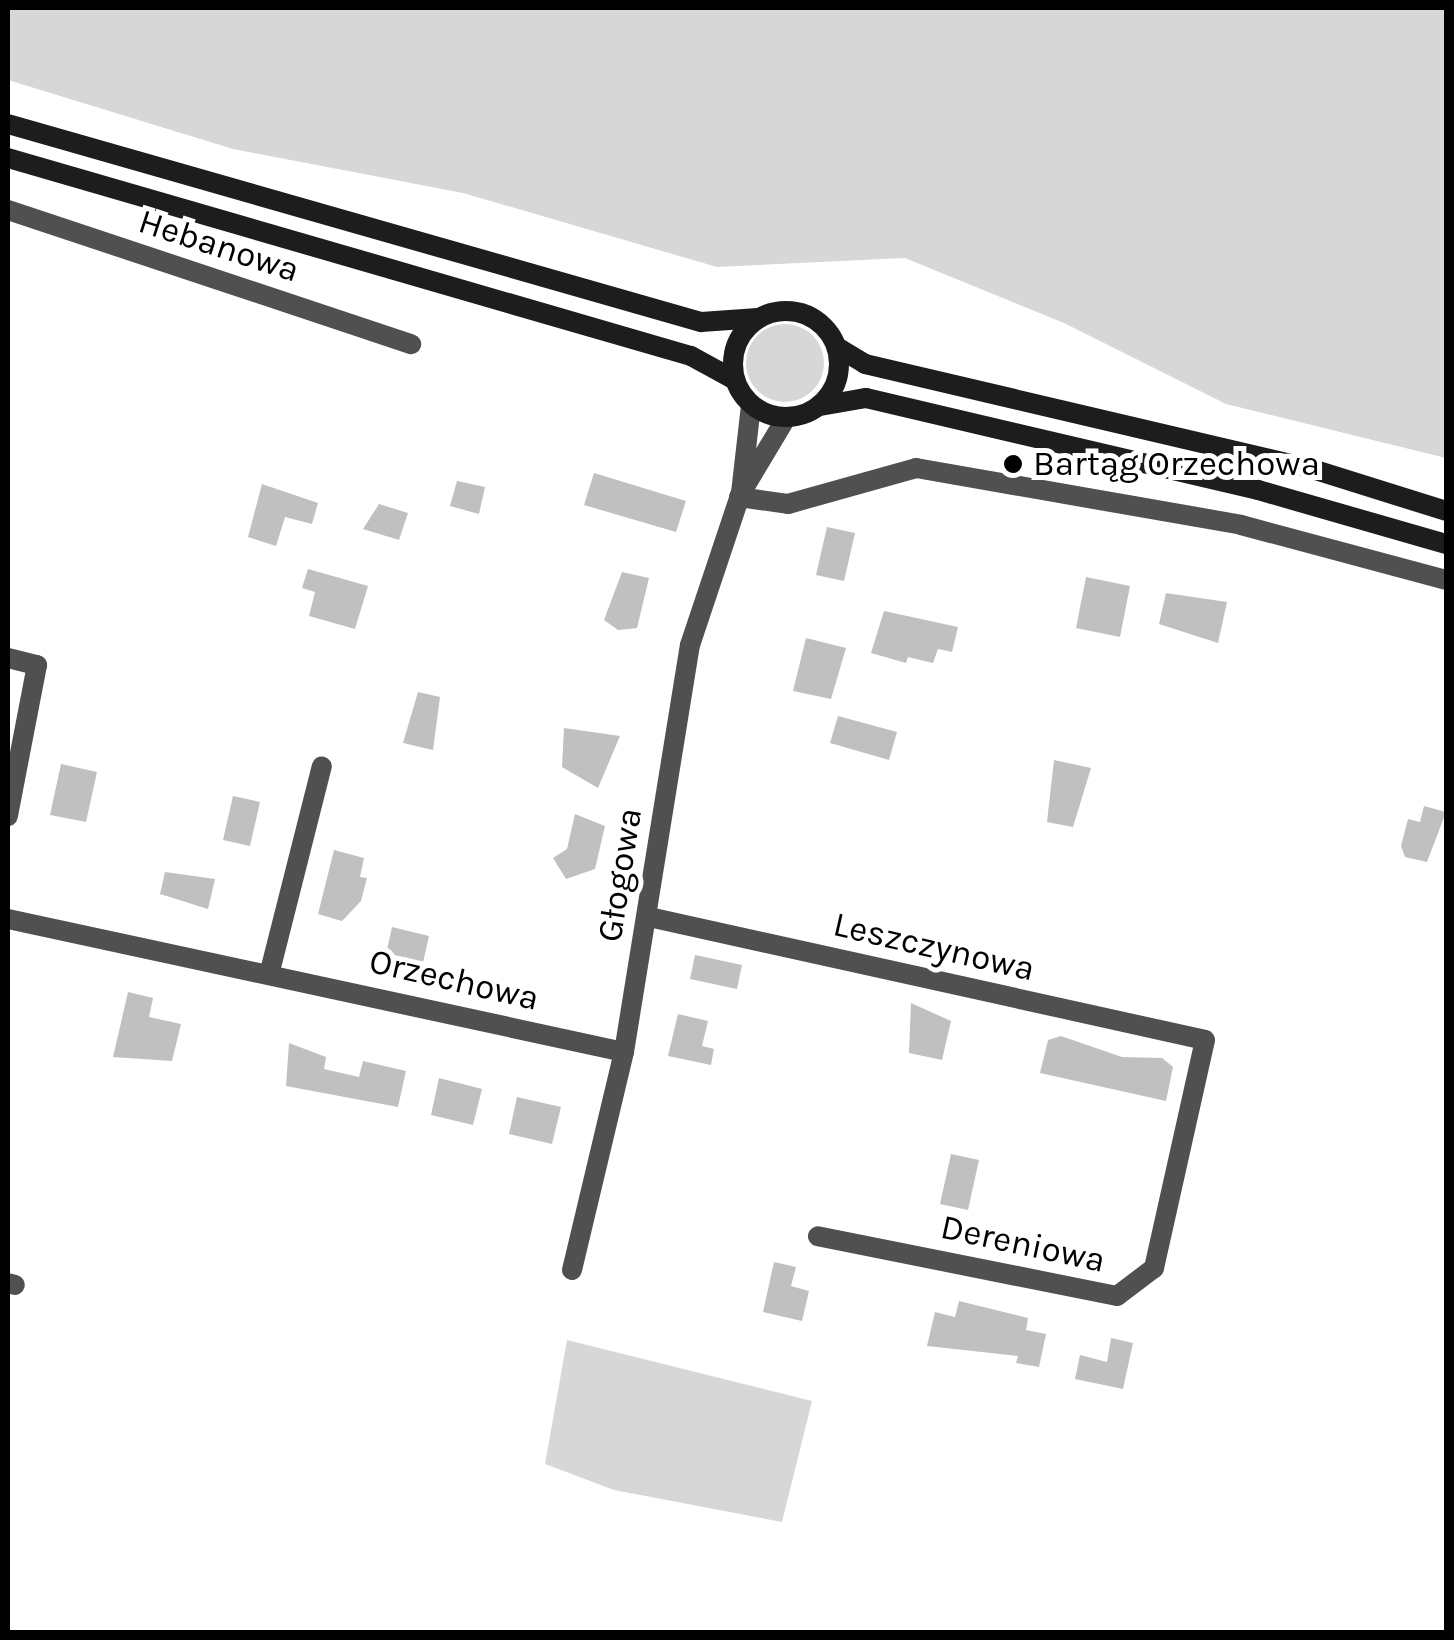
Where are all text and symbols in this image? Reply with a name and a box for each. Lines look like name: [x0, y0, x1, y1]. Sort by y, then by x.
street label: Hebanowa: [133, 200, 305, 292]
place label: Bartąg Orzechowa: [1033, 443, 1320, 485]
marker: Bartąg Orzechowa: [1002, 453, 1024, 475]
street label: Głogowa: [589, 805, 651, 945]
street label: Leszczynowa: [829, 903, 1039, 991]
street label: Orzechowa: [365, 940, 543, 1020]
street label: Dereniowa: [937, 1206, 1109, 1282]

